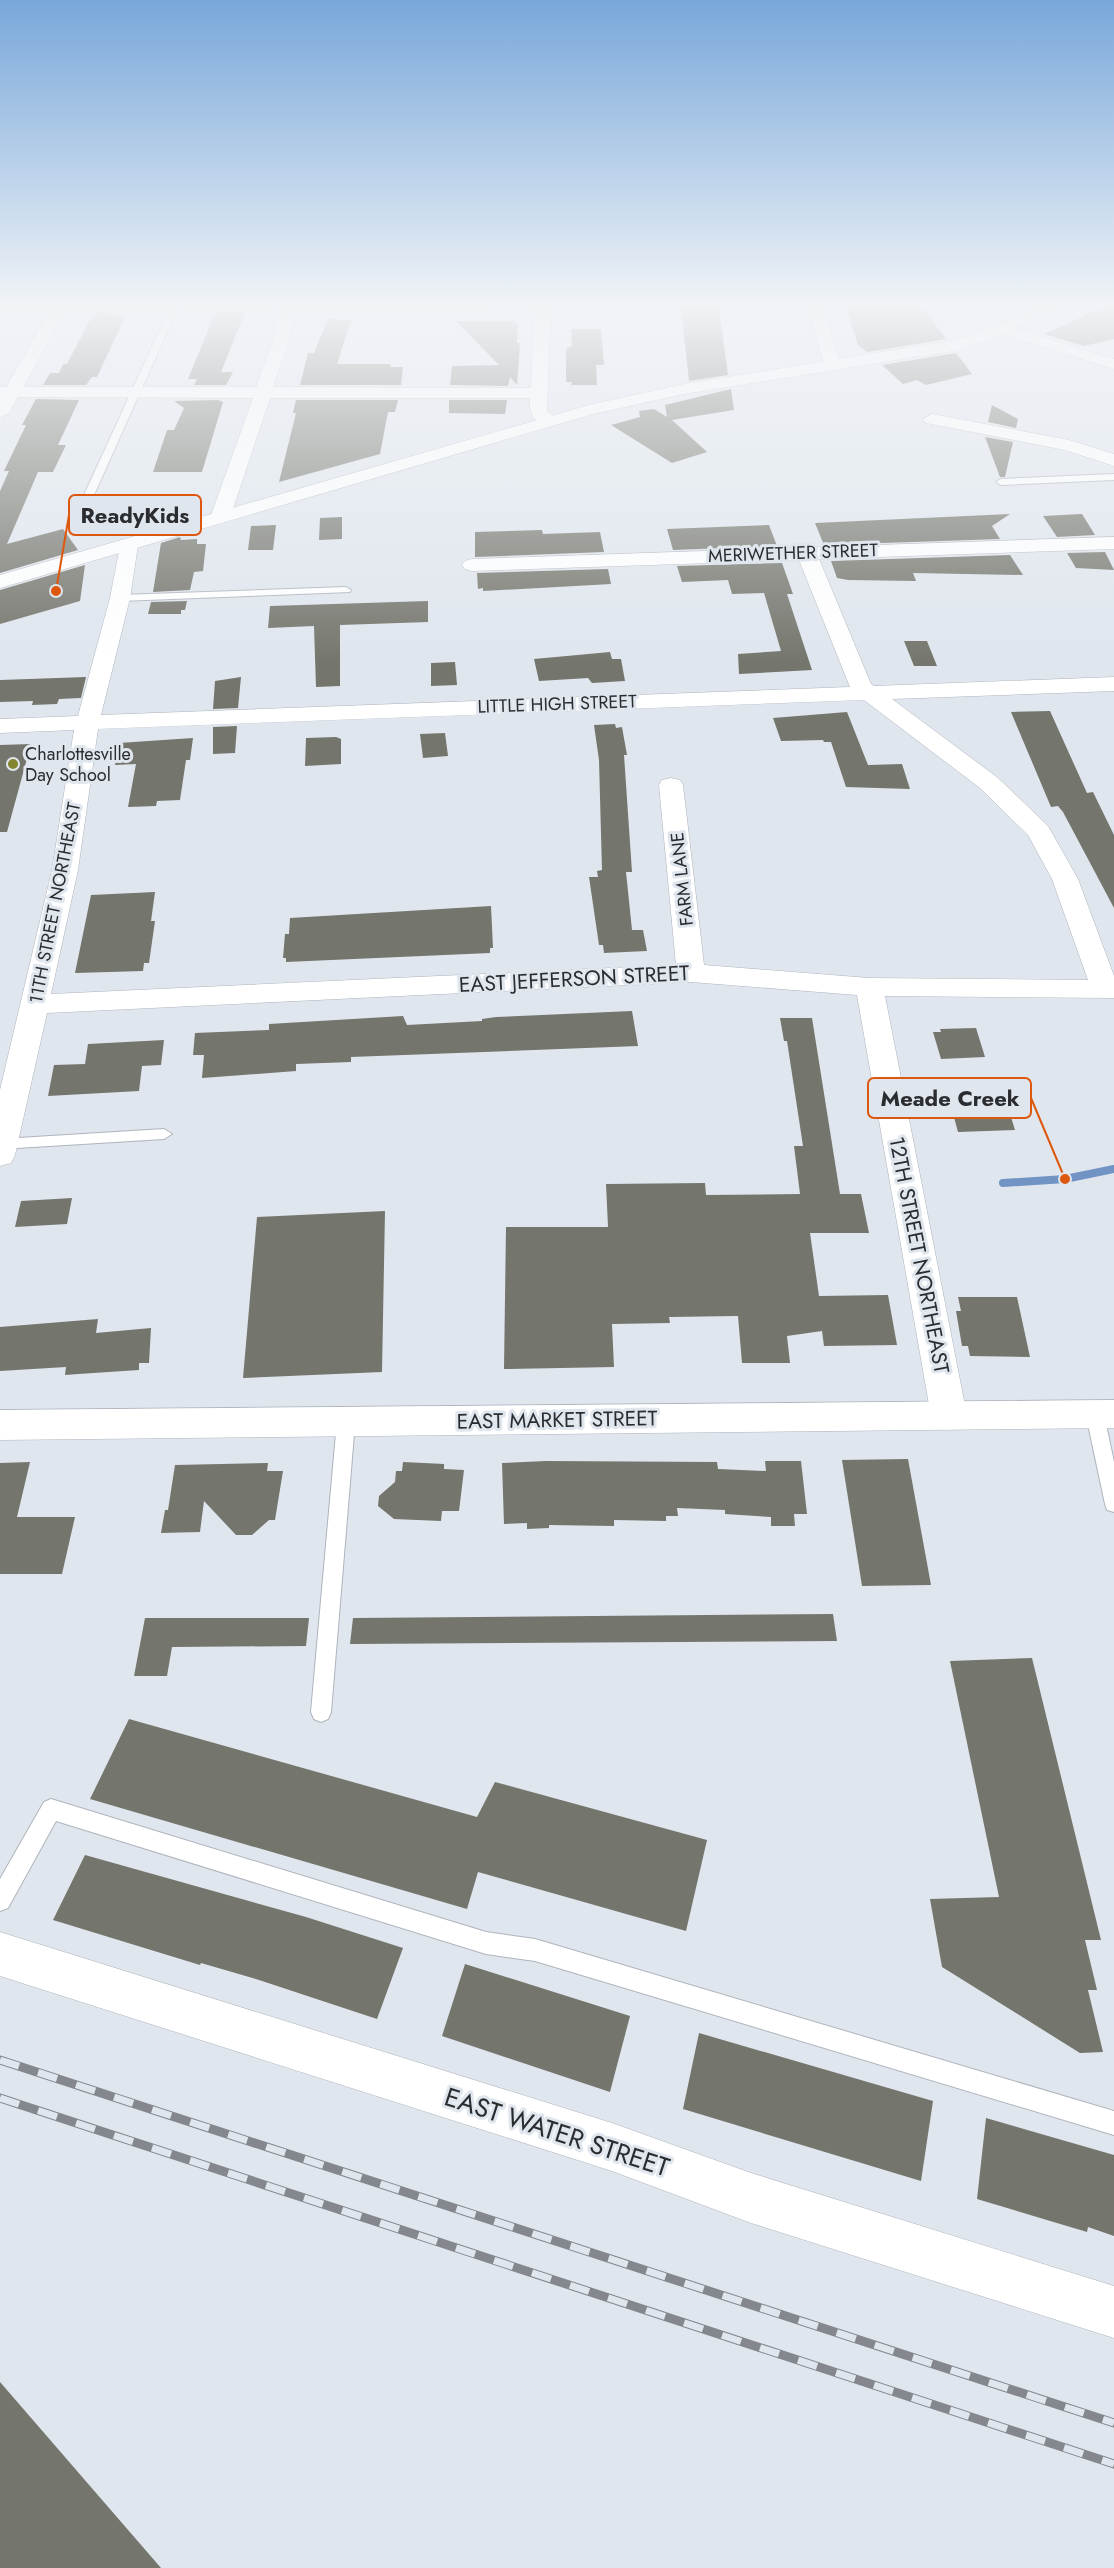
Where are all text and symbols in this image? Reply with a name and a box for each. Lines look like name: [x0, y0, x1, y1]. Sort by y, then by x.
callout: ReadyKids: [69, 495, 201, 535]
text: ReadyKids: [81, 499, 189, 531]
street label: MERIWETHER STREET: [708, 537, 879, 569]
street label: LITTLE HIGH STREET: [477, 688, 638, 720]
place label: Charlottesville Day School: [25, 741, 131, 788]
marker: Charlottesville Day School: [6, 757, 20, 771]
street label: 11TH STREET NORTHEAST: [23, 800, 87, 1006]
street label: FARM LANE: [664, 831, 700, 927]
street label: EAST JEFFERSON STREET: [458, 958, 690, 1000]
callout: Meade Creek: [868, 1078, 1031, 1118]
text: Meade Creek: [881, 1082, 1020, 1114]
street label: 12TH STREET NORTHEAST: [881, 1134, 957, 1376]
street label: EAST MARKET STREET: [456, 1403, 658, 1437]
street label: EAST WATER STREET: [440, 2078, 674, 2186]

